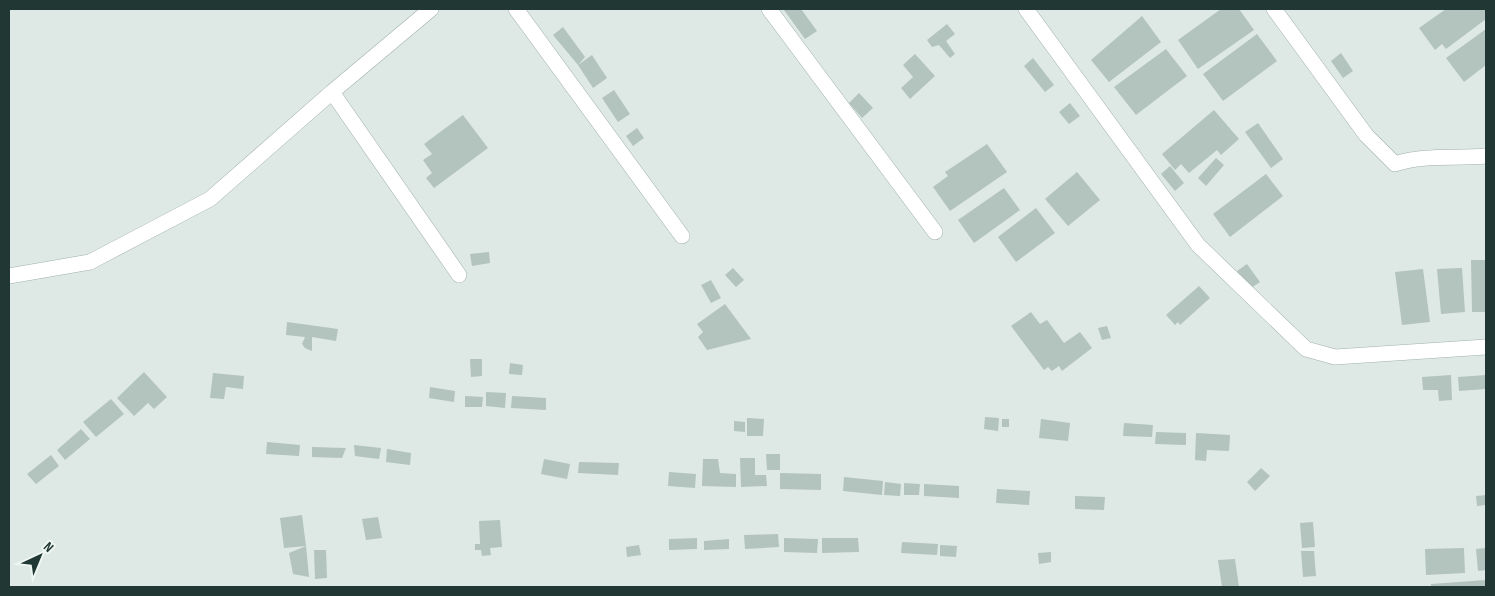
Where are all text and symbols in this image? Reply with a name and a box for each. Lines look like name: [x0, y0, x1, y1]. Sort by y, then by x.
north arrow: [15, 531, 65, 581]
text: N: [40, 538, 57, 556]

